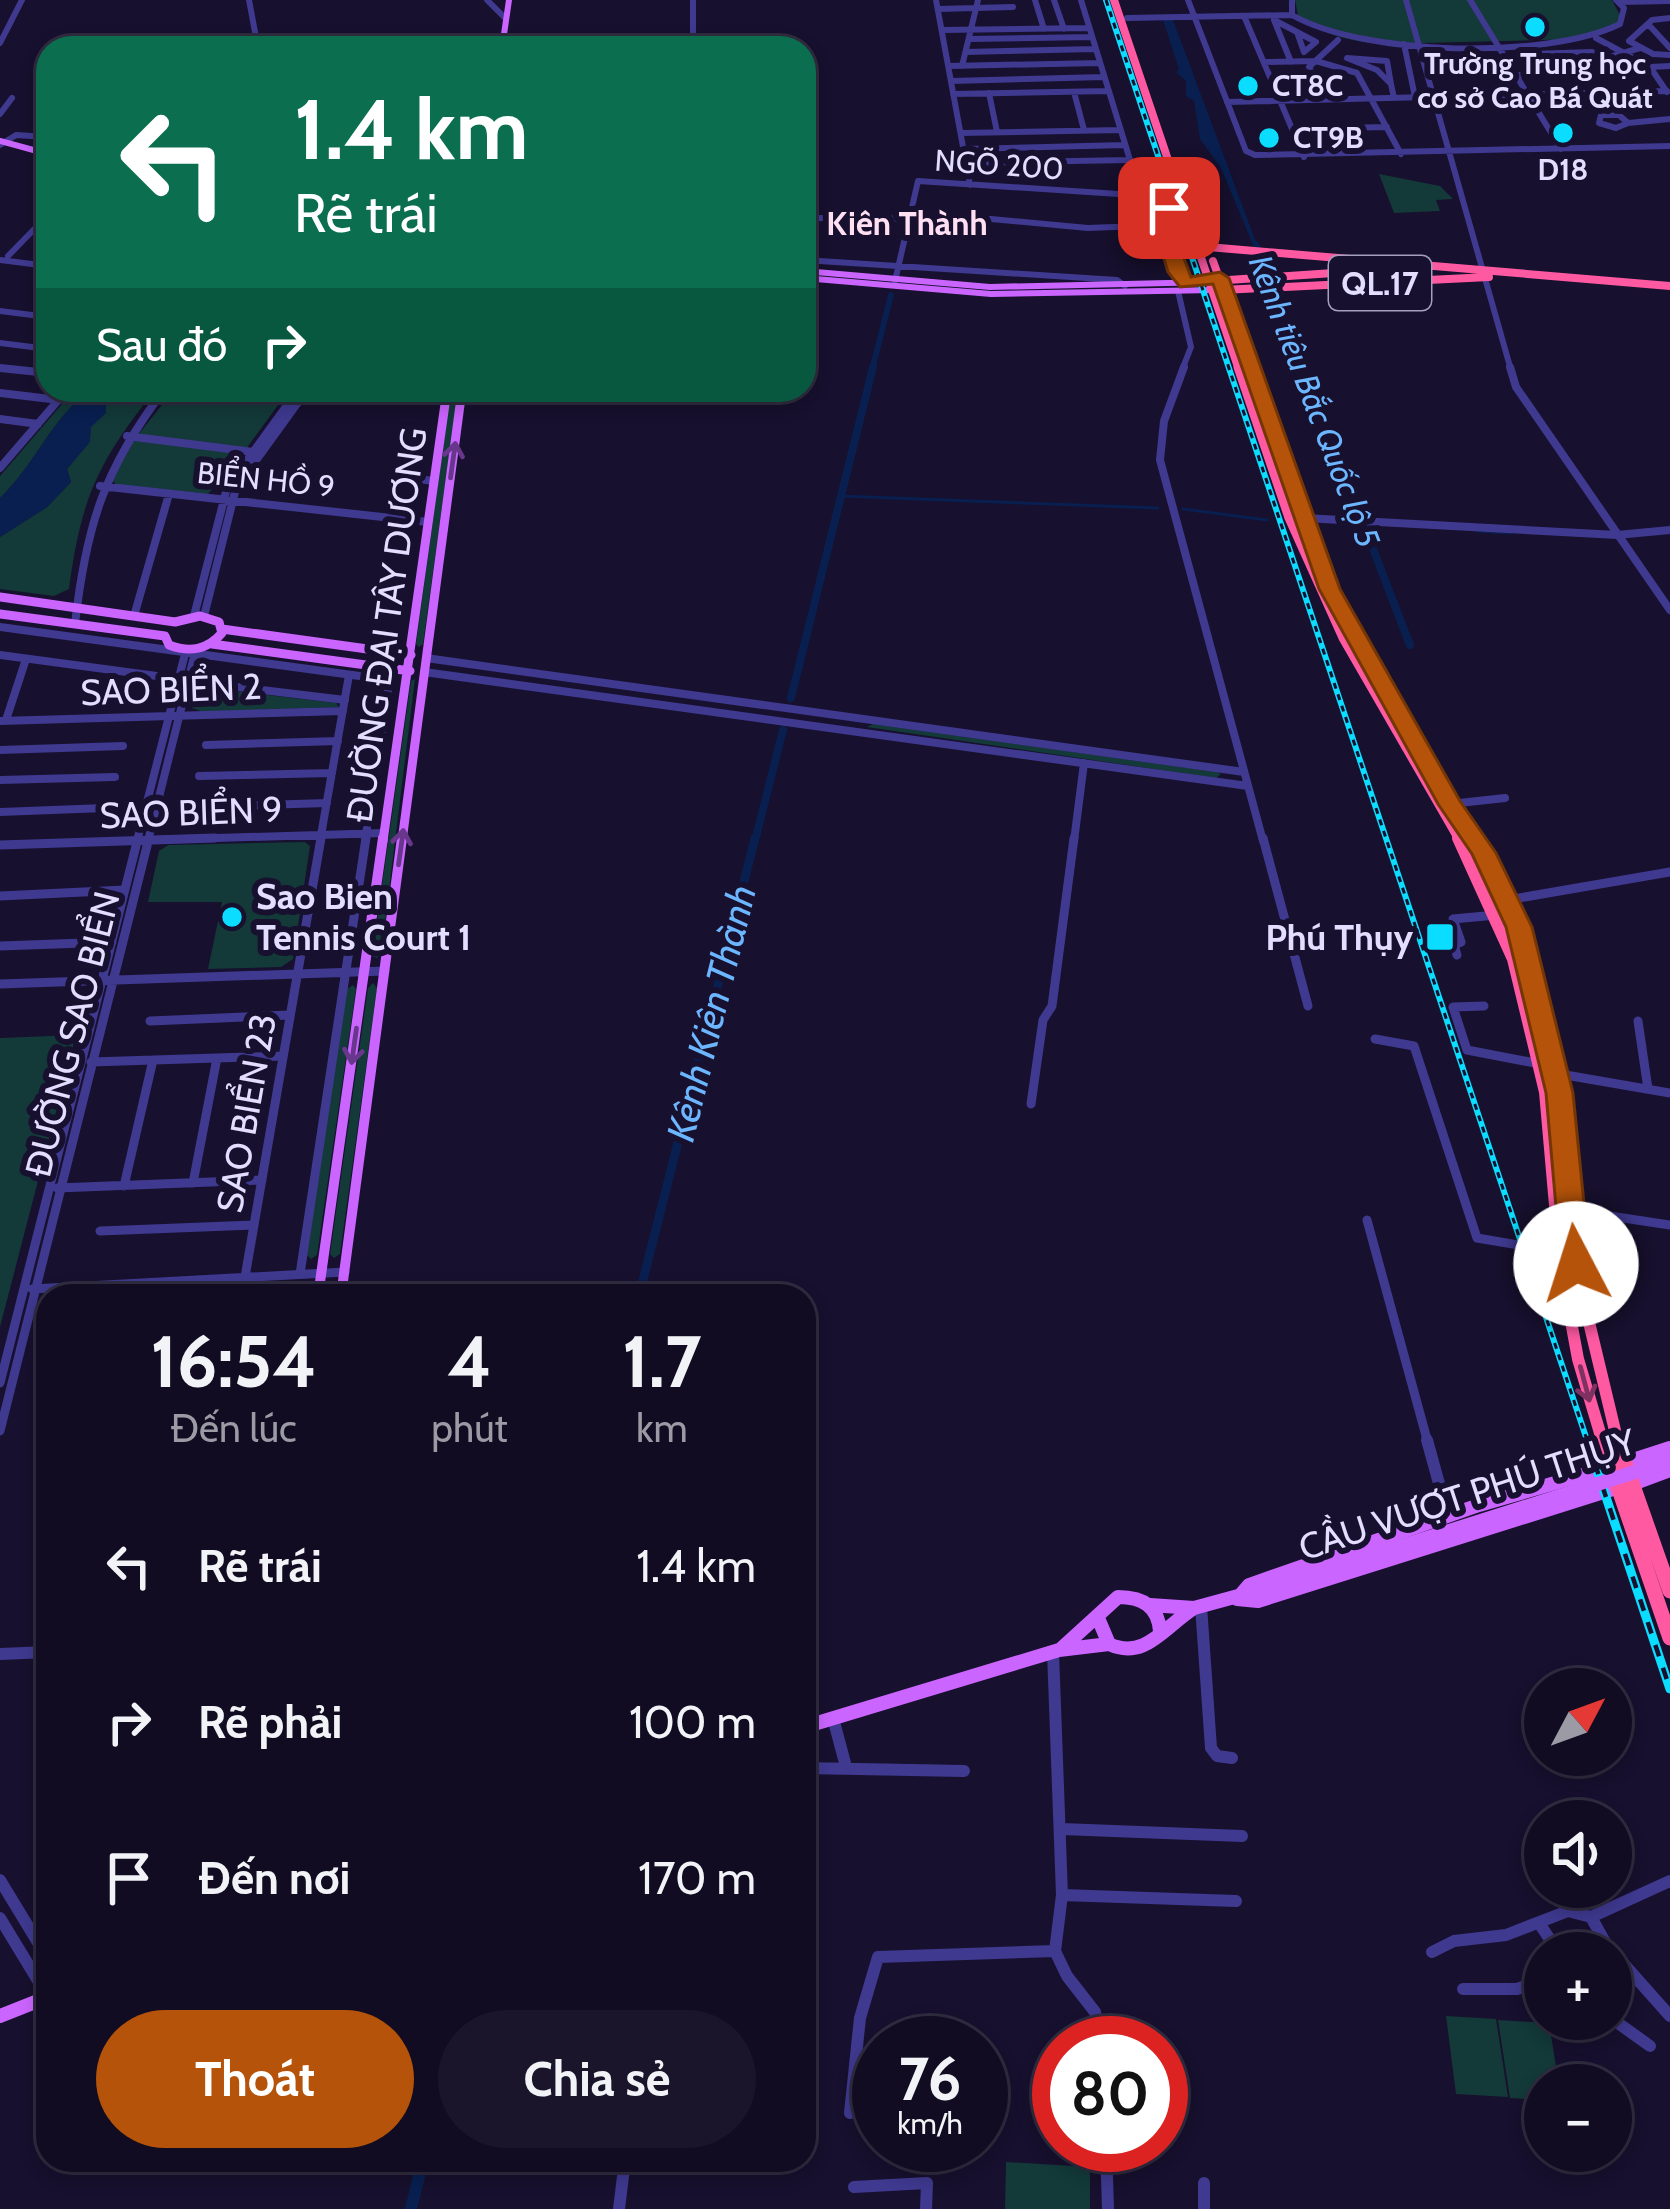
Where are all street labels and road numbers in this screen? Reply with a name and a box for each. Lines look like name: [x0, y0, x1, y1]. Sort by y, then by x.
street label: NGÕ 200: [934, 142, 1065, 187]
road number: QL.17: [1329, 256, 1431, 310]
street label: ĐƯỜNG ĐẠI TÂY DƯƠNG: [336, 425, 436, 825]
street label: BIỂN HỒ 9: [195, 452, 337, 505]
street label: SAO BIỂN 2: [79, 662, 262, 714]
street label: SAO BIỂN 9: [99, 785, 283, 837]
street label: ĐƯỜNG SAO BIỂN: [13, 886, 129, 1181]
street label: SAO BIỂN 23: [205, 1010, 285, 1216]
street label: CẦU VƯỢT PHÚ THỤY: [1293, 1417, 1641, 1569]

